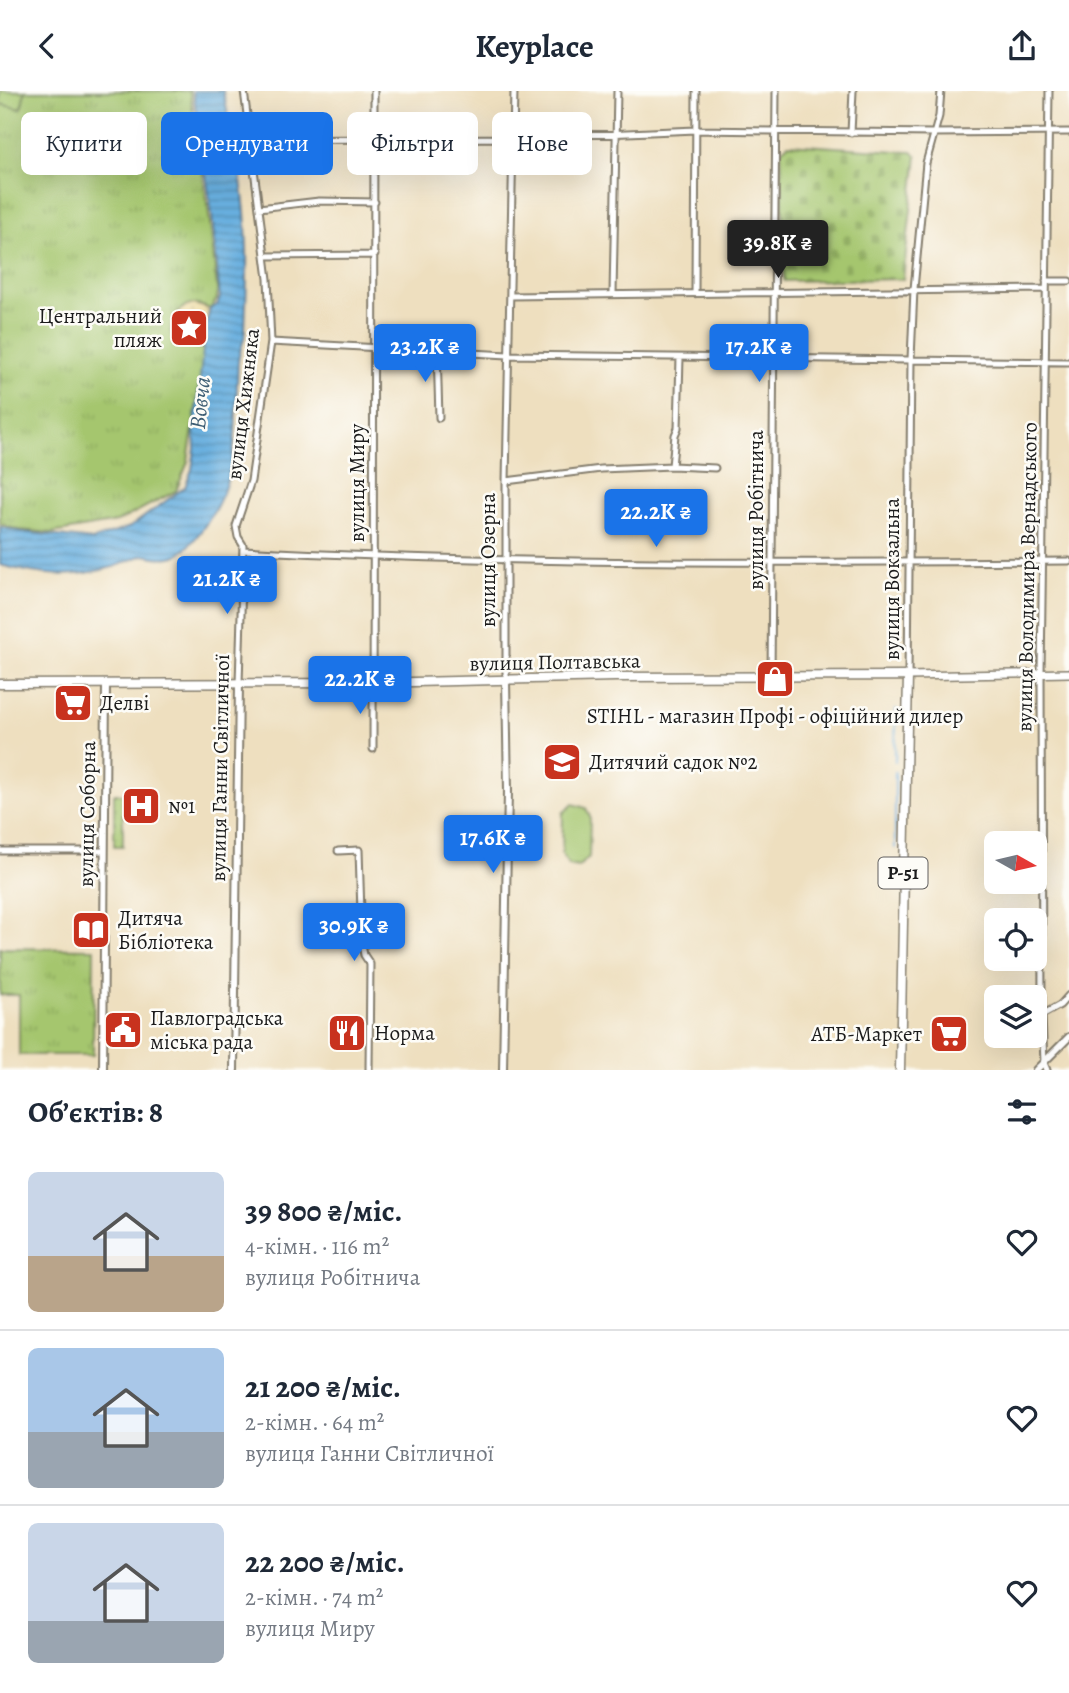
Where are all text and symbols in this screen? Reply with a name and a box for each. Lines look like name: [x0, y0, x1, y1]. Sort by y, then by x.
text: Keyplace: [475, 24, 594, 68]
icon: back: [28, 27, 66, 65]
icon: share: [1003, 27, 1041, 65]
chip: Купити: [21, 112, 147, 175]
chip: Орендувати: [161, 112, 333, 175]
chip: Фільтри: [347, 112, 478, 175]
chip: Нове: [492, 112, 592, 175]
pin: 39.8K ₴: [713, 221, 843, 280]
text: 39.8K ₴: [743, 227, 813, 258]
place label: Центральний пляж: [39, 302, 162, 354]
place icon: Центральний пляж: [168, 307, 210, 349]
pin: 23.2K ₴: [360, 324, 490, 384]
pin: 17.2K ₴: [694, 324, 824, 384]
street label: вулиця Хижняка: [220, 326, 266, 481]
text: 23.2K ₴: [390, 331, 460, 362]
text: 17.2K ₴: [726, 331, 792, 362]
water label: Вовча: [182, 375, 218, 431]
street label: вулиця Володимира Вернадського: [1010, 422, 1044, 732]
street label: вулиця Миру: [343, 423, 371, 542]
street label: вулиця Робітнича: [742, 430, 770, 590]
pin: 22.2K ₴: [591, 489, 721, 549]
street label: вулиця Озерна: [474, 493, 502, 627]
text: 22.2K ₴: [620, 496, 692, 527]
street label: вулиця Вокзальна: [878, 498, 906, 660]
pin: 21.2K ₴: [162, 557, 292, 616]
text: 21.2K ₴: [193, 563, 261, 594]
street label: вулиця Полтавська: [469, 647, 641, 677]
street label: вулиця Ганни Світличної: [204, 654, 236, 882]
pin: 22.2K ₴: [295, 657, 425, 716]
shop icon: STIHL - магазин Профі - офіційний дилер: [754, 658, 796, 700]
text: 22.2K ₴: [324, 663, 396, 694]
supermarket icon: Делві: [52, 682, 94, 724]
place label: Делві: [100, 689, 149, 717]
place label: STIHL - магазин Профі - офіційний дилер: [587, 702, 963, 730]
street label: вулиця Соборна: [72, 740, 102, 887]
school or university icon: Дитячий садок №2: [541, 741, 583, 783]
place label: Дитячий садок №2: [589, 748, 758, 776]
hospital icon: №1: [120, 785, 162, 827]
place label: №1: [168, 792, 195, 820]
pin: 17.6K ₴: [428, 815, 558, 875]
text: 17.6K ₴: [460, 822, 526, 853]
north arrow: [984, 831, 1046, 894]
map controls: [984, 831, 1047, 1048]
road number: Р-51: [878, 857, 928, 888]
pin: 30.9K ₴: [289, 903, 419, 963]
place label: Дитяча Бiблiотека: [118, 904, 214, 956]
button: locate: [984, 908, 1047, 971]
library icon: Дитяча Бiблiотека: [70, 909, 112, 951]
text: 30.9K ₴: [319, 910, 389, 941]
button: layers: [984, 985, 1047, 1048]
place label: Павлоградська міська рада: [150, 1004, 284, 1056]
public building icon: Павлоградська міська рада: [102, 1009, 144, 1051]
restaurant icon: Норма: [326, 1012, 368, 1054]
supermarket icon: АТБ-Маркет: [928, 1013, 970, 1055]
place label: Норма: [374, 1019, 435, 1047]
place label: АТБ-Маркет: [810, 1020, 922, 1048]
text: Об’єктів: 8: [28, 1092, 163, 1132]
icon: filters: [1003, 1093, 1041, 1131]
text: 39 800 ₴/міс.: [245, 1191, 402, 1231]
icon: home: [84, 1200, 168, 1284]
icon: heart: [1003, 1223, 1041, 1261]
text: 4-кімн. · 116 m²: [245, 1231, 389, 1262]
text: вулиця Робітнича: [245, 1262, 420, 1293]
text: 21 200 ₴/міс.: [245, 1367, 401, 1407]
icon: home: [84, 1376, 168, 1460]
icon: heart: [1003, 1399, 1041, 1437]
text: 2-кімн. · 64 m²: [245, 1407, 384, 1438]
text: вулиця Ганни Світличної: [245, 1438, 494, 1469]
text: 22 200 ₴/міс.: [245, 1542, 405, 1582]
icon: home: [84, 1551, 168, 1635]
icon: heart: [1003, 1574, 1041, 1612]
text: 2-кімн. · 74 m²: [245, 1582, 383, 1613]
text: вулиця Миру: [245, 1613, 375, 1644]

